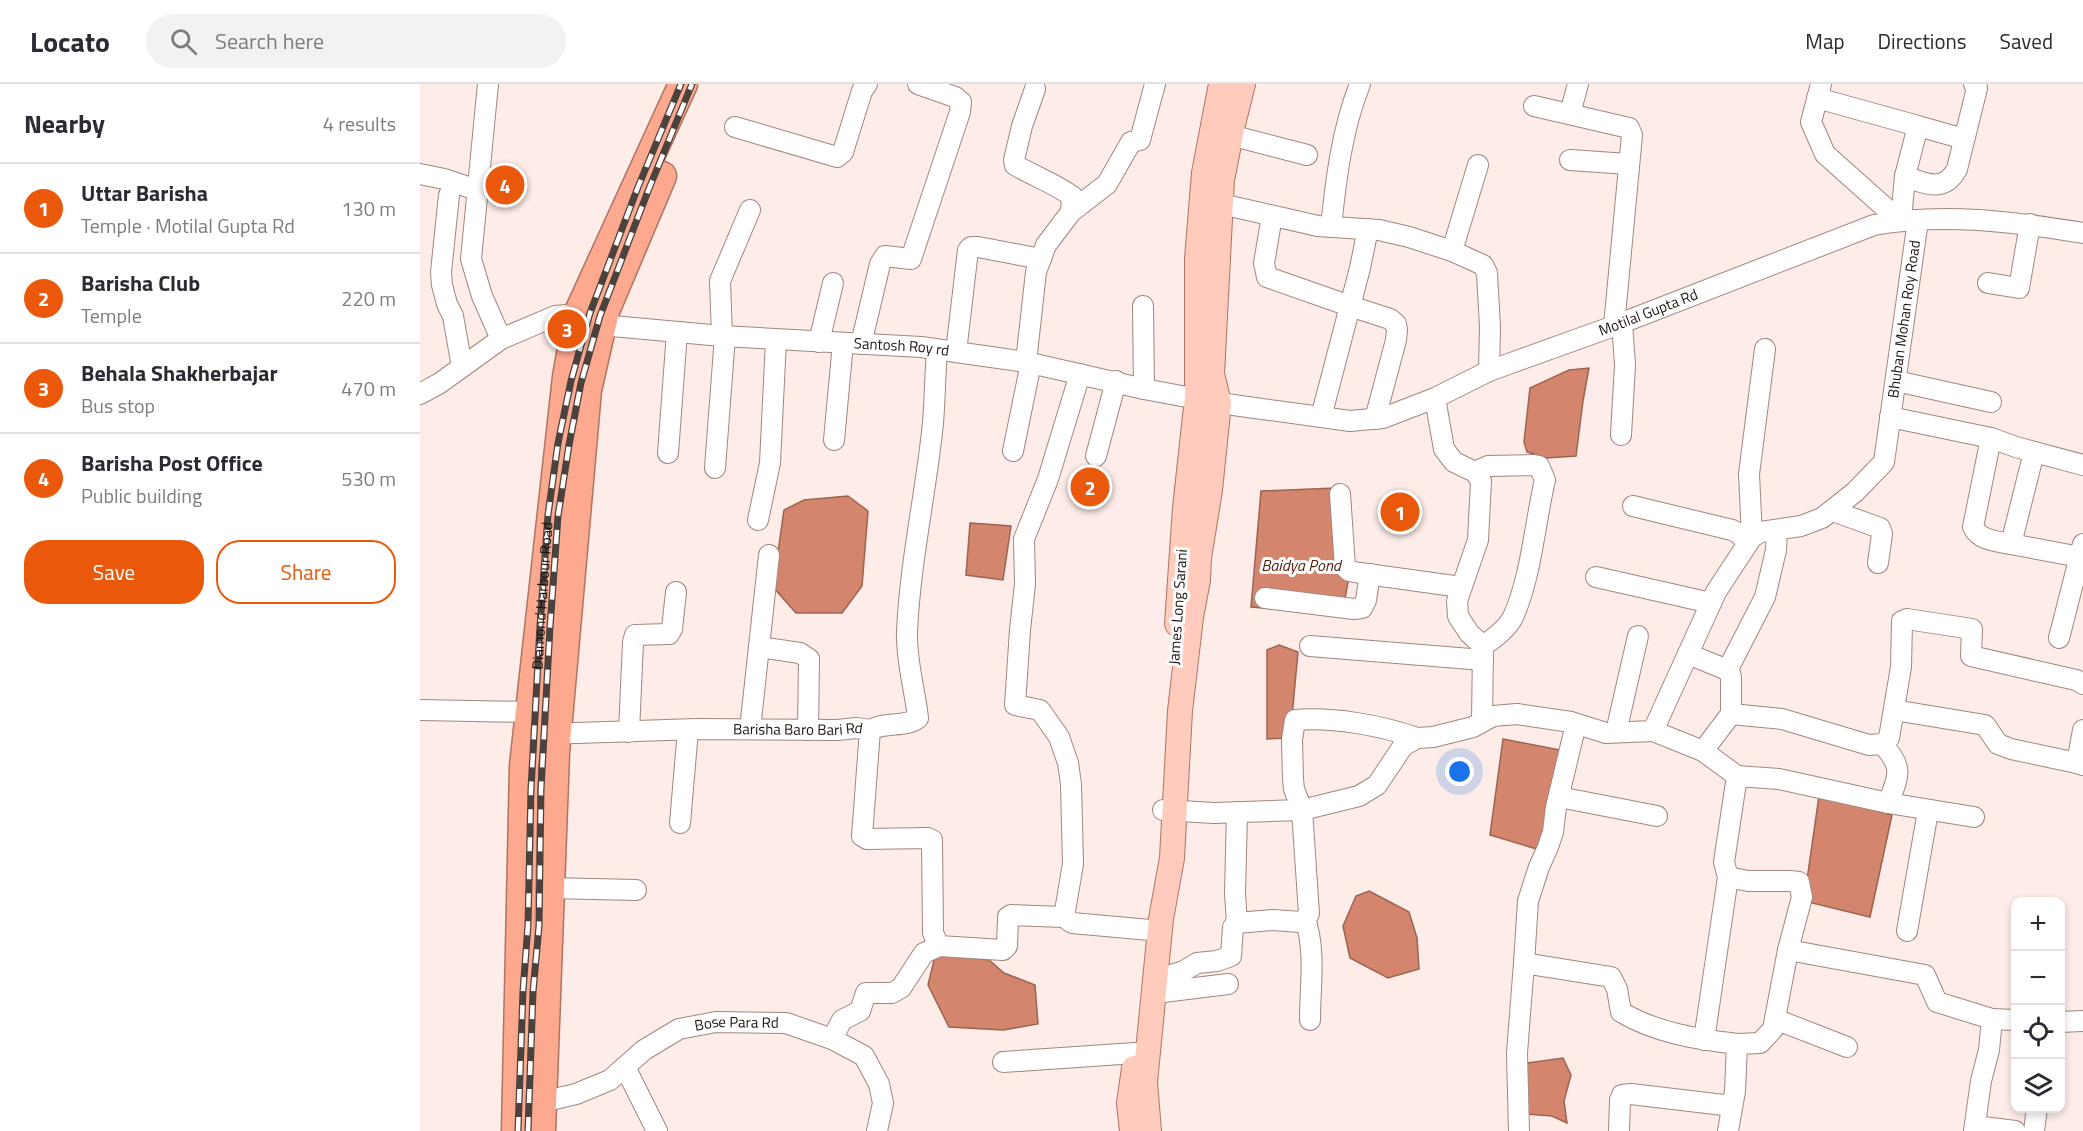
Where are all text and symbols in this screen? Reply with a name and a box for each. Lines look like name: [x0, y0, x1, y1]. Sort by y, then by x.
search box: [146, 14, 566, 68]
text: Locato: [30, 20, 110, 63]
text: Search here: [215, 24, 324, 58]
icon: search: [167, 25, 200, 58]
text: Map: [1805, 25, 1845, 57]
text: Directions: [1878, 25, 1967, 57]
text: Saved: [2000, 25, 2053, 57]
text: Nearby: [24, 104, 105, 143]
text: 4 results: [323, 108, 396, 139]
pin: 4: [486, 162, 524, 208]
text: Uttar Barisha: [81, 176, 208, 210]
text: 1: [38, 193, 49, 224]
text: 130 m: [341, 193, 396, 224]
text: Temple · Motilal Gupta Rd: [81, 210, 295, 241]
street label: Bhuban Mohan Roy Road: [1881, 239, 1926, 400]
text: Barisha Club: [81, 266, 200, 300]
street label: Motilal Gupta Rd: [1595, 282, 1701, 342]
text: 2: [38, 283, 49, 314]
text: 220 m: [341, 283, 396, 314]
text: Temple: [81, 300, 142, 331]
pin: 3: [548, 306, 586, 352]
street label: Santosh Roy rd: [853, 331, 951, 362]
text: Behala Shakherbajar: [81, 356, 278, 390]
text: 3: [38, 373, 49, 404]
text: 470 m: [341, 373, 396, 404]
text: Bus stop: [81, 390, 155, 421]
text: Barisha Post Office: [81, 446, 263, 480]
text: 4: [38, 463, 49, 494]
text: 530 m: [341, 463, 396, 494]
pin: 2: [1070, 464, 1110, 510]
text: Public building: [81, 480, 202, 511]
pin: 1: [1380, 490, 1420, 534]
street label: Diamond Harbour Road: [526, 521, 558, 670]
button: Save: [24, 540, 204, 604]
button: Share: [216, 540, 396, 604]
street label: James Long Sarani: [1162, 548, 1193, 666]
water label: Baidya Pond: [1261, 553, 1343, 577]
street label: Barisha Baro Bari Rd: [733, 716, 864, 741]
your location: [1445, 757, 1474, 786]
map controls: [2011, 897, 2065, 1113]
button: +: [2011, 897, 2065, 951]
button: −: [2011, 951, 2065, 1005]
button: locate: [2011, 1005, 2065, 1059]
street label: Bose Para Rd: [692, 1010, 779, 1037]
button: layers: [2011, 1059, 2065, 1113]

